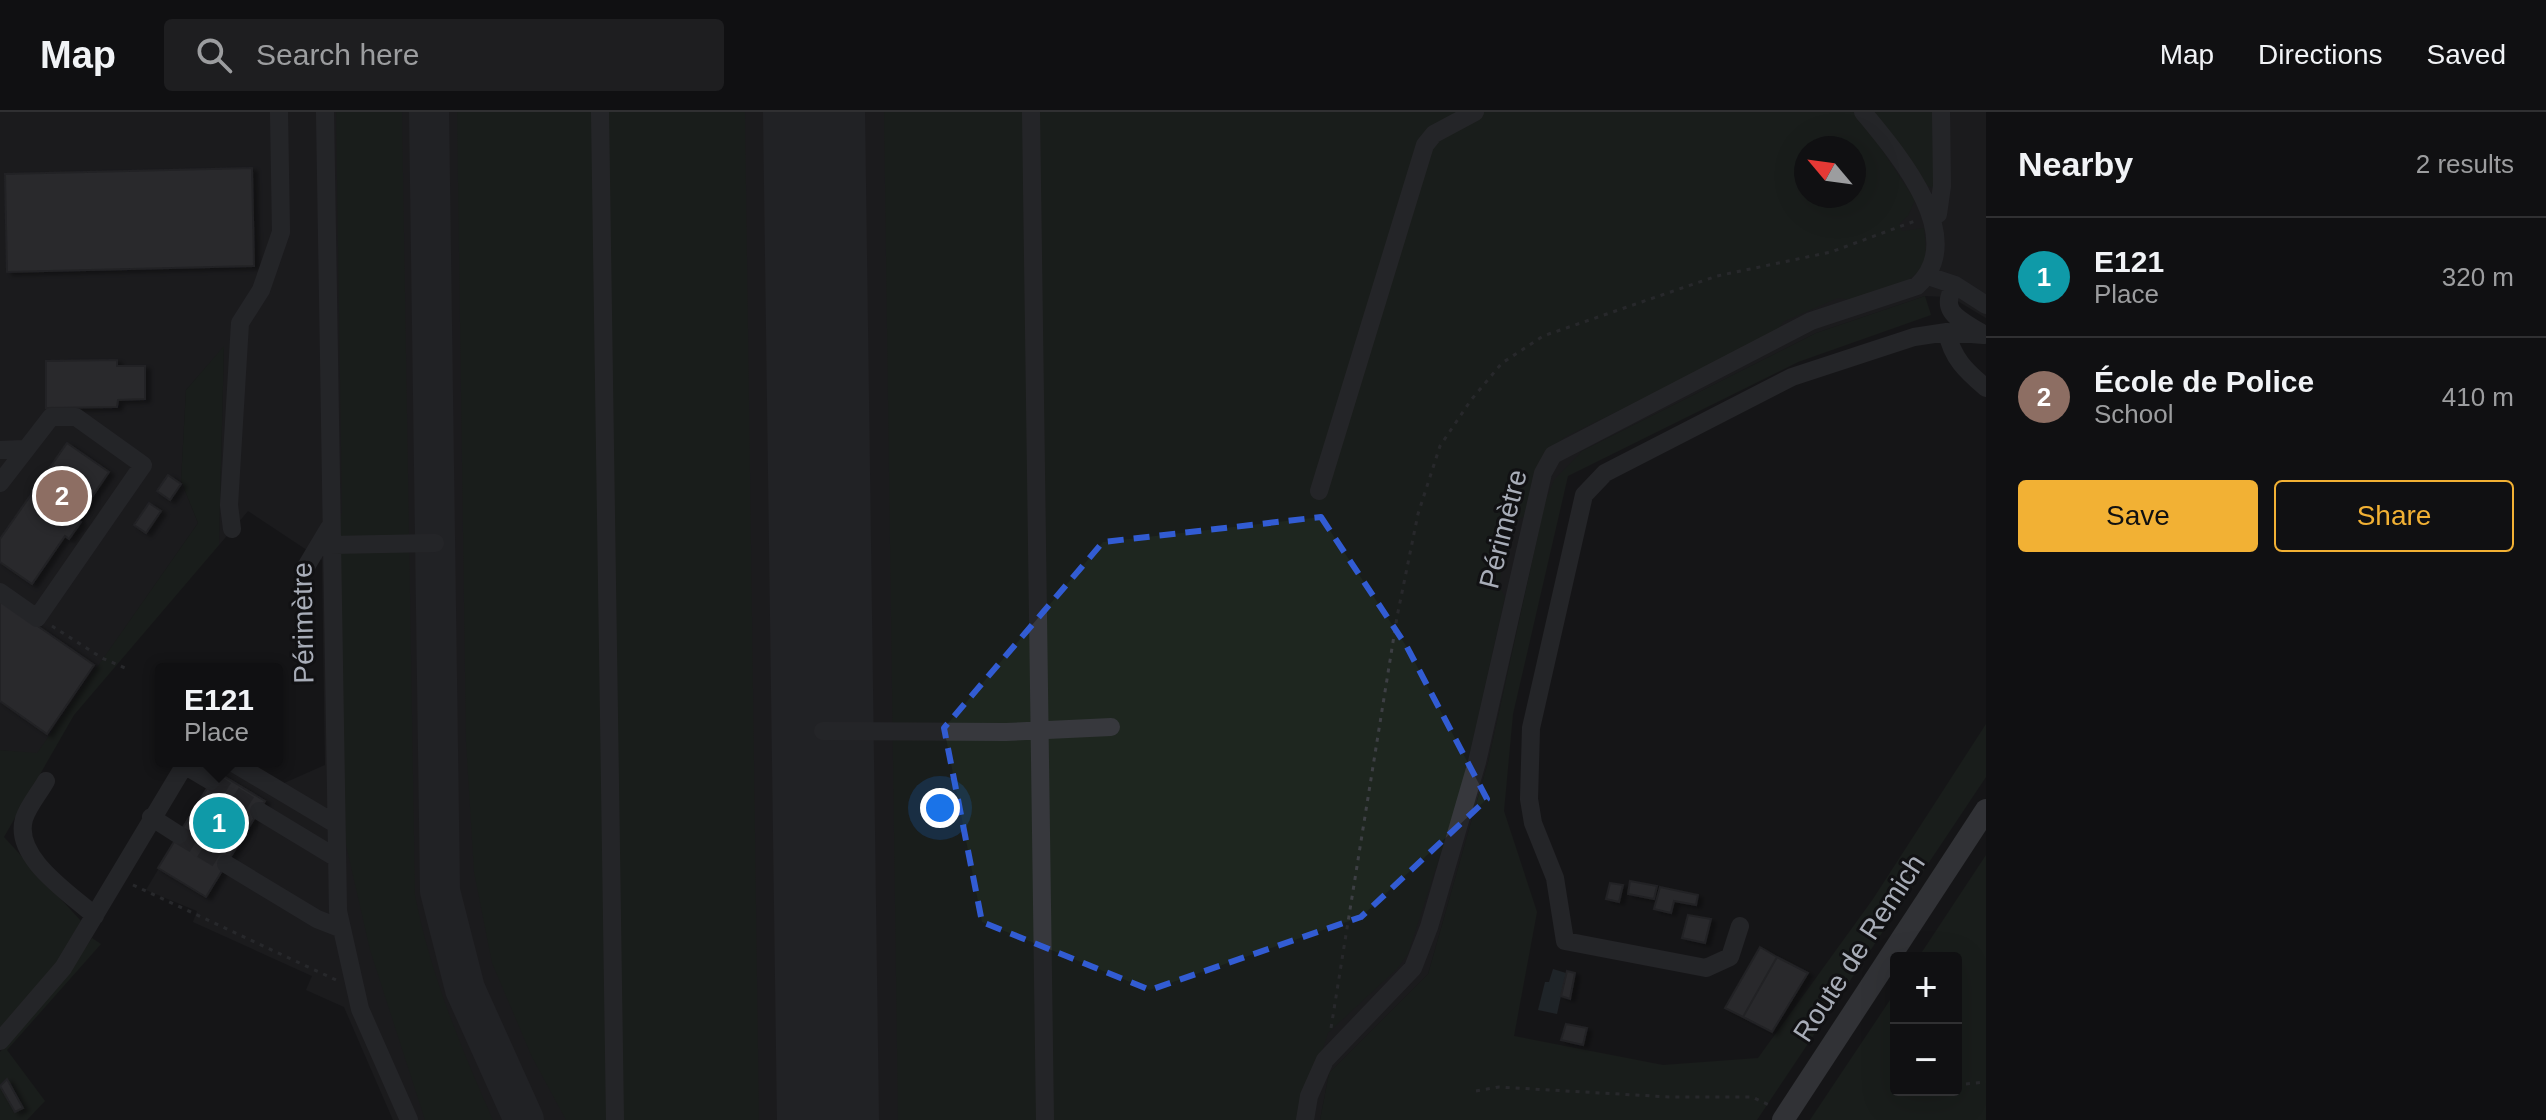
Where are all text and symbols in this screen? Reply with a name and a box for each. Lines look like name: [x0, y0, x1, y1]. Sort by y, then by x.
search box: [164, 19, 724, 91]
icon: search: [192, 33, 236, 77]
text: Map: [40, 34, 116, 76]
text: Search here: [256, 38, 419, 71]
text: Map: [2160, 39, 2214, 70]
text: Directions: [2258, 39, 2383, 70]
text: Saved: [2427, 39, 2506, 70]
north arrow: [1794, 136, 1866, 208]
text: Nearby: [2018, 145, 2133, 183]
text: 2 results: [2416, 149, 2514, 179]
text: E121: [2094, 245, 2164, 278]
text: 1: [2037, 262, 2051, 292]
text: 320 m: [2442, 262, 2514, 292]
text: Place: [2094, 279, 2159, 309]
text: École de Police: [2094, 365, 2314, 398]
text: 2: [2037, 382, 2051, 412]
text: 410 m: [2442, 382, 2514, 412]
text: School: [2094, 399, 2174, 429]
pin: 2: [36, 466, 88, 526]
street label: Périmètre: [1473, 466, 1533, 592]
button: Save: [2018, 480, 2258, 552]
button: Share: [2274, 480, 2514, 552]
street label: Périmètre: [286, 562, 320, 684]
popup: [155, 663, 283, 767]
text: E121: [184, 683, 254, 716]
text: Place: [184, 717, 249, 747]
your location: [920, 788, 960, 828]
pin: 1: [193, 793, 245, 853]
street label: Route de Remich: [1787, 849, 1931, 1047]
map controls: [1890, 952, 1962, 1096]
button: +: [1890, 952, 1962, 1024]
button: −: [1890, 1024, 1962, 1096]

